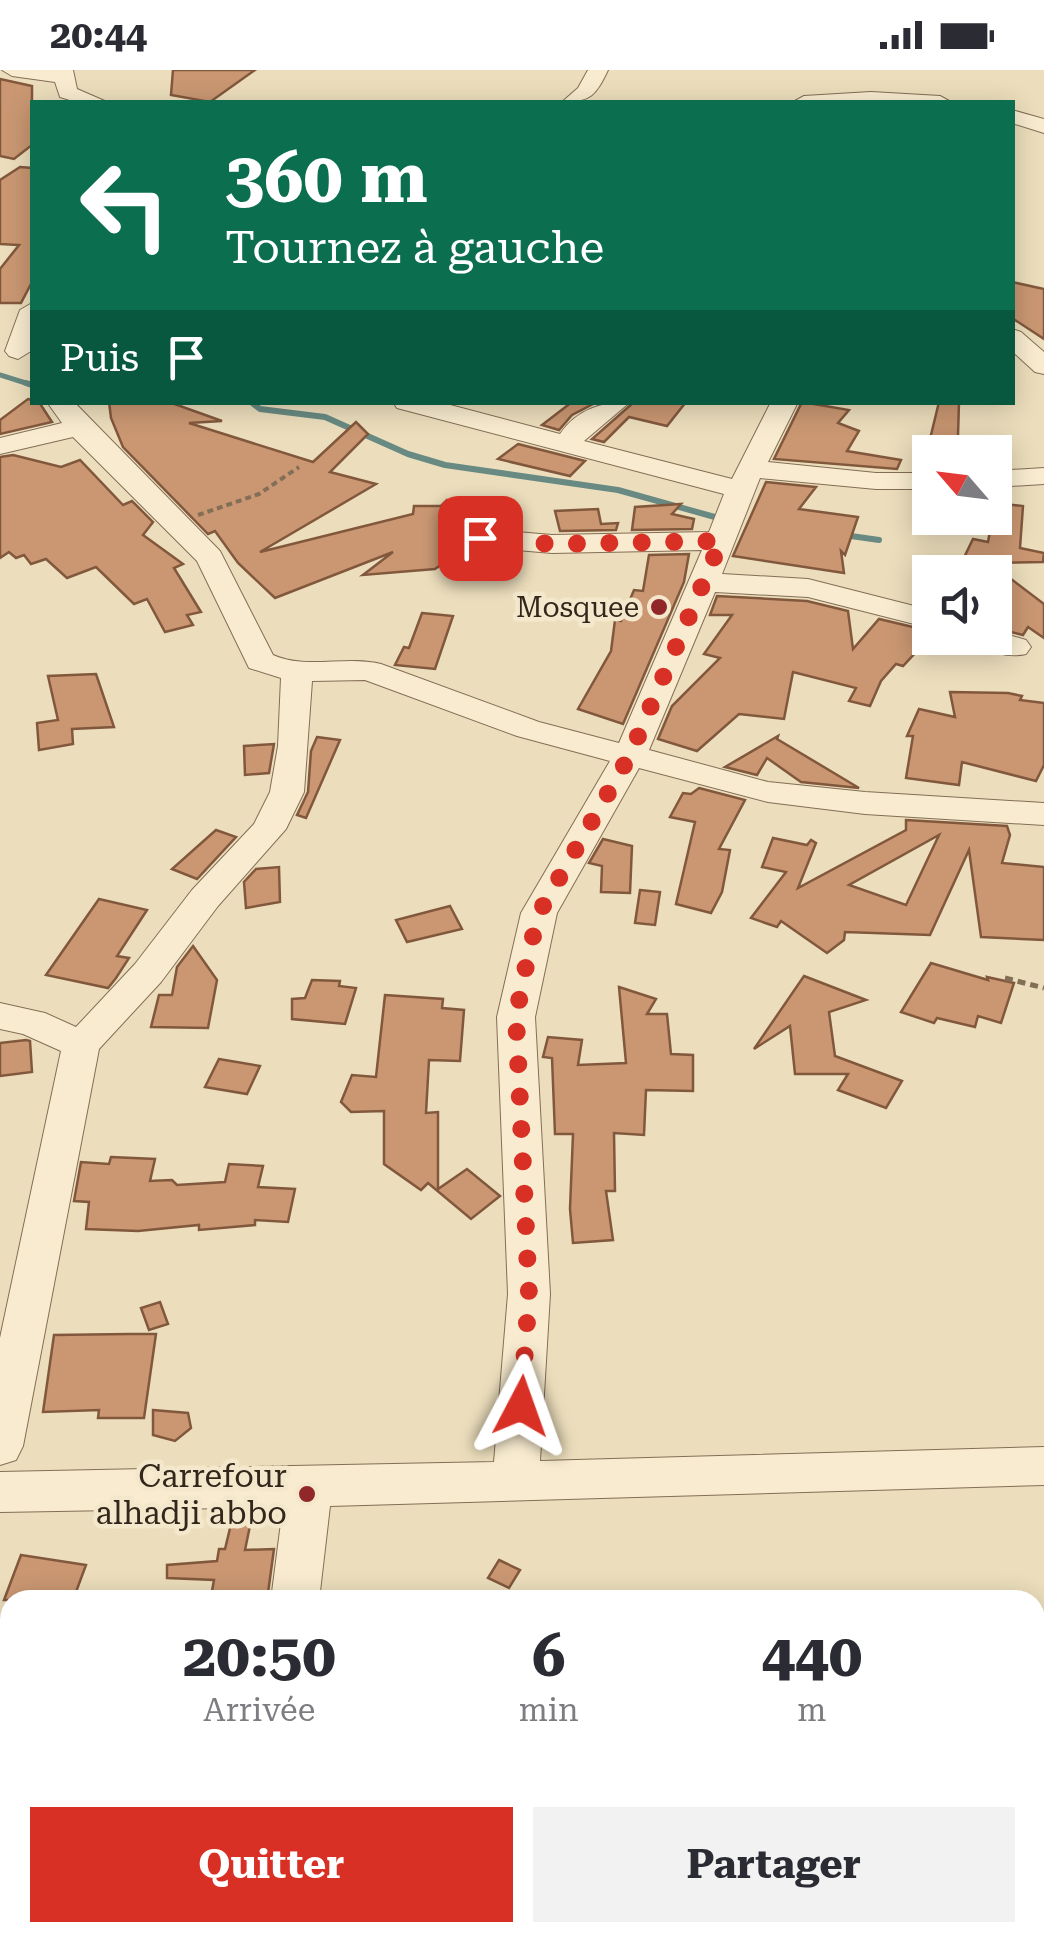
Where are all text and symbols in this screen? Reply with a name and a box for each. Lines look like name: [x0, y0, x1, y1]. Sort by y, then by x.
text: 20:44: [50, 13, 147, 57]
text: 360 m: [225, 137, 428, 219]
icon: left: [60, 140, 190, 270]
text: Tournez à gauche: [225, 221, 604, 274]
icon: arrive: [159, 330, 214, 385]
text: Puis: [60, 336, 139, 380]
north arrow: [912, 435, 1012, 535]
map controls: [912, 435, 1012, 655]
pin: [438, 496, 523, 581]
icon: arrive: [453, 511, 508, 566]
button: sound: [912, 555, 1012, 655]
place label: Mosquee: [516, 591, 639, 624]
marker: Mosquee: [648, 596, 670, 618]
position arrow: [469, 1354, 573, 1458]
place label: Carrefour alhadji abbo: [95, 1457, 287, 1532]
marker: Carrefour alhadji abbo: [296, 1483, 318, 1505]
text: 20:50: [183, 1620, 336, 1691]
text: 6: [532, 1620, 565, 1691]
text: 440: [761, 1620, 862, 1691]
text: Arrivée: [203, 1691, 315, 1729]
text: min: [519, 1691, 579, 1729]
text: m: [797, 1691, 826, 1729]
button: Quitter: [30, 1807, 513, 1922]
button: Partager: [533, 1807, 1015, 1922]

